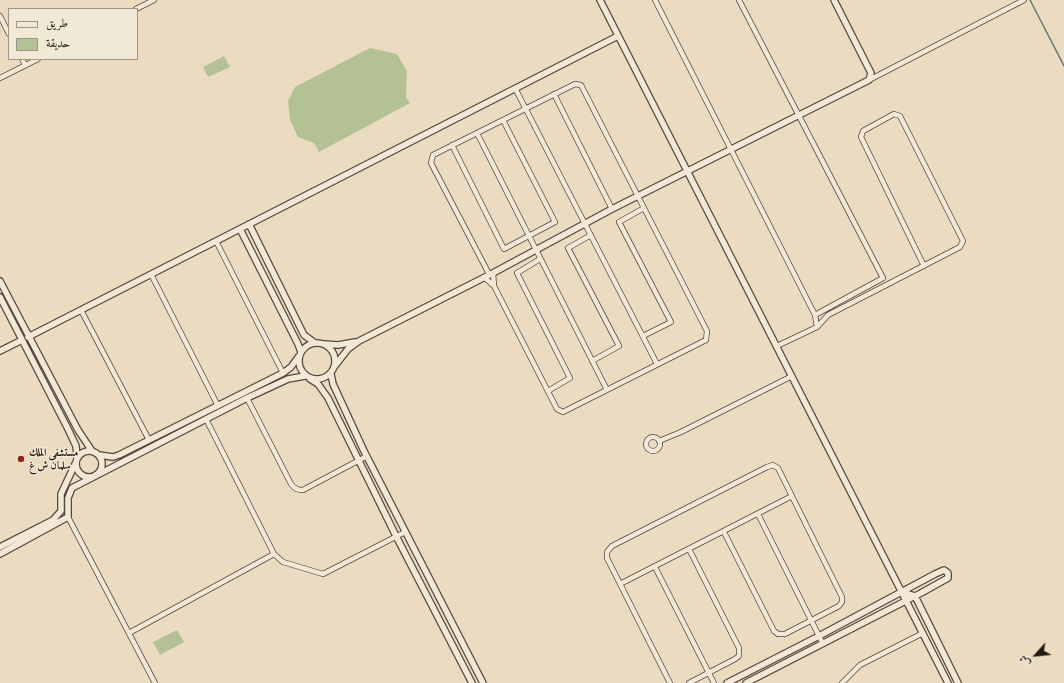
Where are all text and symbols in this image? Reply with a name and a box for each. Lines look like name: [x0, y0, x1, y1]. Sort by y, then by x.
legend: [8, 8, 138, 60]
text: طريق: [46, 16, 68, 30]
text: حديقة: [46, 36, 70, 50]
place label: مستشفى الملك سلمان ش غ: [29, 446, 78, 472]
marker: مستشفى الملك سلمان ش غ: [16, 454, 26, 464]
north arrow: [1016, 635, 1056, 675]
text: ش: [1017, 653, 1033, 668]

